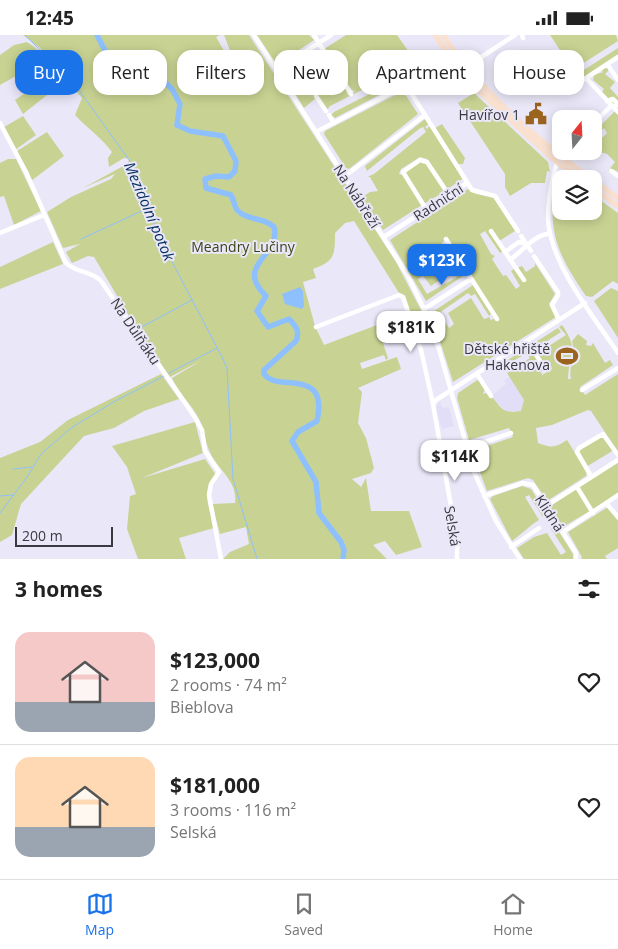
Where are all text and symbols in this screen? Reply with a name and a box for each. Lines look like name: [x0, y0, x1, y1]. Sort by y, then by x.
text: 12:45: [25, 5, 74, 31]
chip: Buy: [15, 50, 83, 95]
chip: Rent: [93, 50, 167, 95]
chip: Filters: [177, 50, 264, 95]
chip: New: [274, 50, 348, 95]
chip: Apartment: [358, 50, 484, 95]
chip: House: [494, 50, 584, 95]
public building icon: Havířov 1: [523, 101, 549, 127]
place label: Havířov 1: [459, 105, 520, 124]
north arrow: [552, 110, 602, 160]
map controls: [552, 110, 602, 220]
water label: Mezidolní potok: [120, 159, 180, 264]
street label: Na Nábřeží: [329, 160, 385, 232]
button: layers: [552, 170, 602, 220]
street label: Radniční: [409, 179, 467, 225]
park label: Meandry Lučiny: [191, 237, 296, 256]
pin: $123K: [407, 243, 477, 286]
text: $123K: [418, 249, 466, 271]
street label: Na Důlňáku: [107, 294, 165, 368]
pin: $181K: [376, 311, 446, 353]
text: $181K: [387, 316, 435, 338]
place label: Dětské hřiště Hakenova: [464, 339, 550, 374]
sports icon: Dětské hřiště Hakenova: [554, 343, 580, 369]
pin: $114K: [420, 439, 490, 482]
text: $114K: [431, 445, 479, 467]
street label: Klidná: [531, 491, 569, 535]
street label: Selská: [440, 504, 466, 548]
scale bar: [15, 524, 112, 547]
text: 200 m: [22, 526, 63, 545]
text: 3 homes: [15, 575, 103, 603]
icon: filters: [575, 575, 603, 603]
text: $123,000: [170, 646, 260, 674]
icon: home: [55, 652, 115, 712]
icon: heart: [575, 668, 603, 696]
text: 2 rooms · 74 m²: [170, 674, 287, 696]
text: Bieblova: [170, 696, 234, 718]
text: $181,000: [170, 771, 260, 799]
icon: home: [55, 777, 115, 837]
icon: heart: [575, 793, 603, 821]
text: 3 rooms · 116 m²: [170, 799, 296, 821]
text: Selská: [170, 821, 217, 843]
tab: Map: [85, 890, 114, 939]
tab: Saved: [284, 890, 323, 939]
tab: Home: [493, 890, 533, 939]

